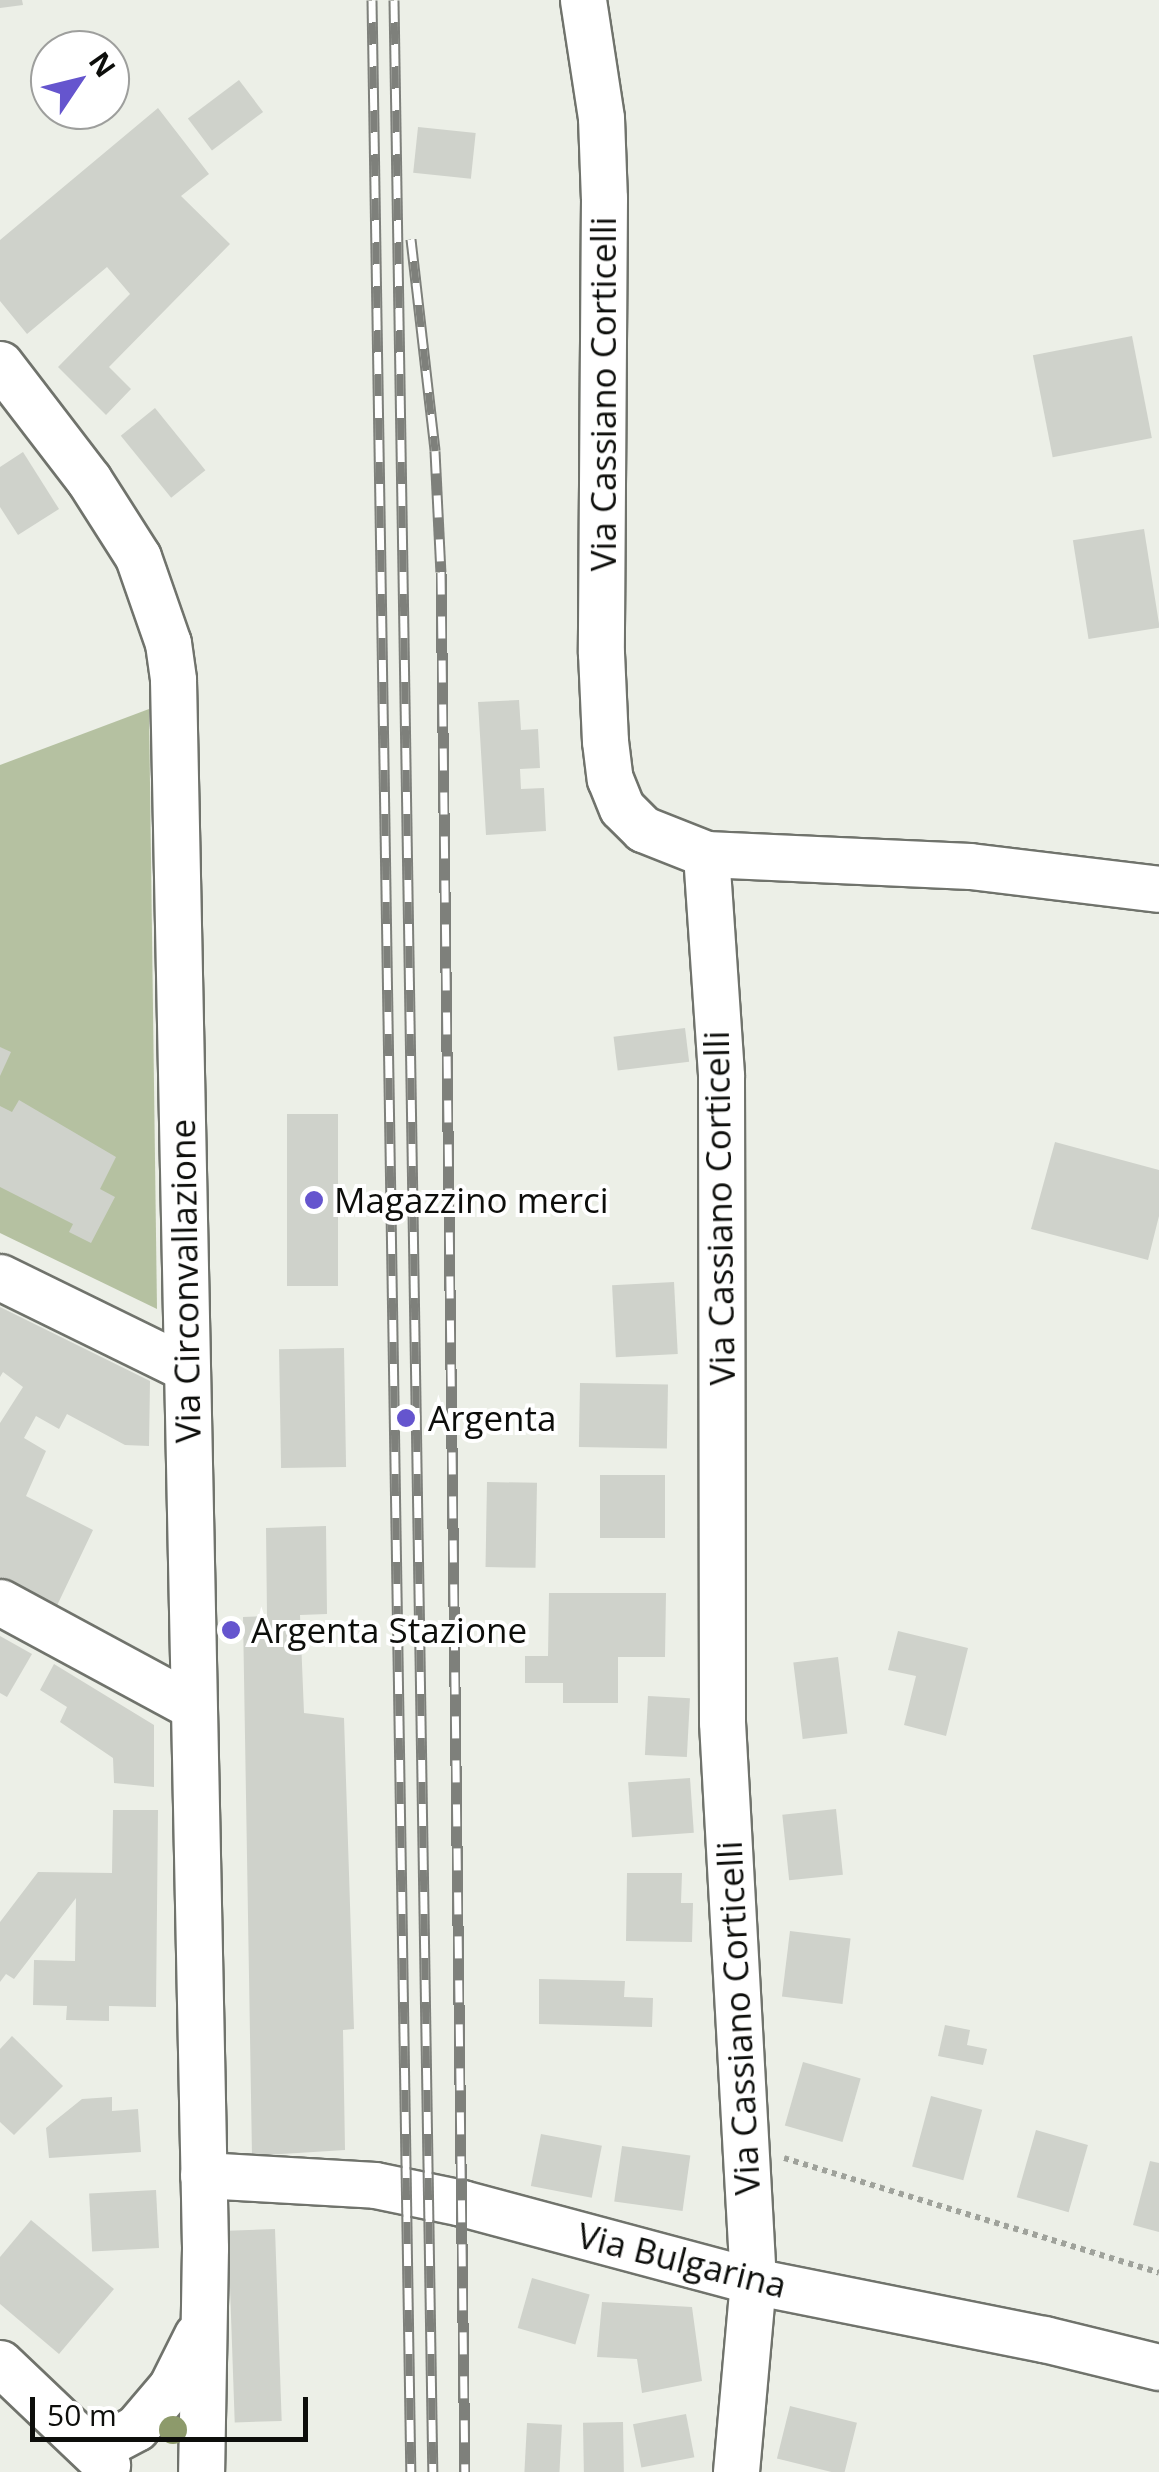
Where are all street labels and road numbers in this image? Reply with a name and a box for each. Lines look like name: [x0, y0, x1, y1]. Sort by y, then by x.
street label: Via Cassiano Corticelli: [582, 217, 624, 571]
street label: Via Cassiano Corticelli: [695, 1030, 743, 1386]
street label: Via Circonvallazione: [161, 1119, 209, 1443]
street label: Via Cassiano Corticelli: [708, 1840, 768, 2196]
street label: Via Bulgarina: [573, 2214, 791, 2306]

